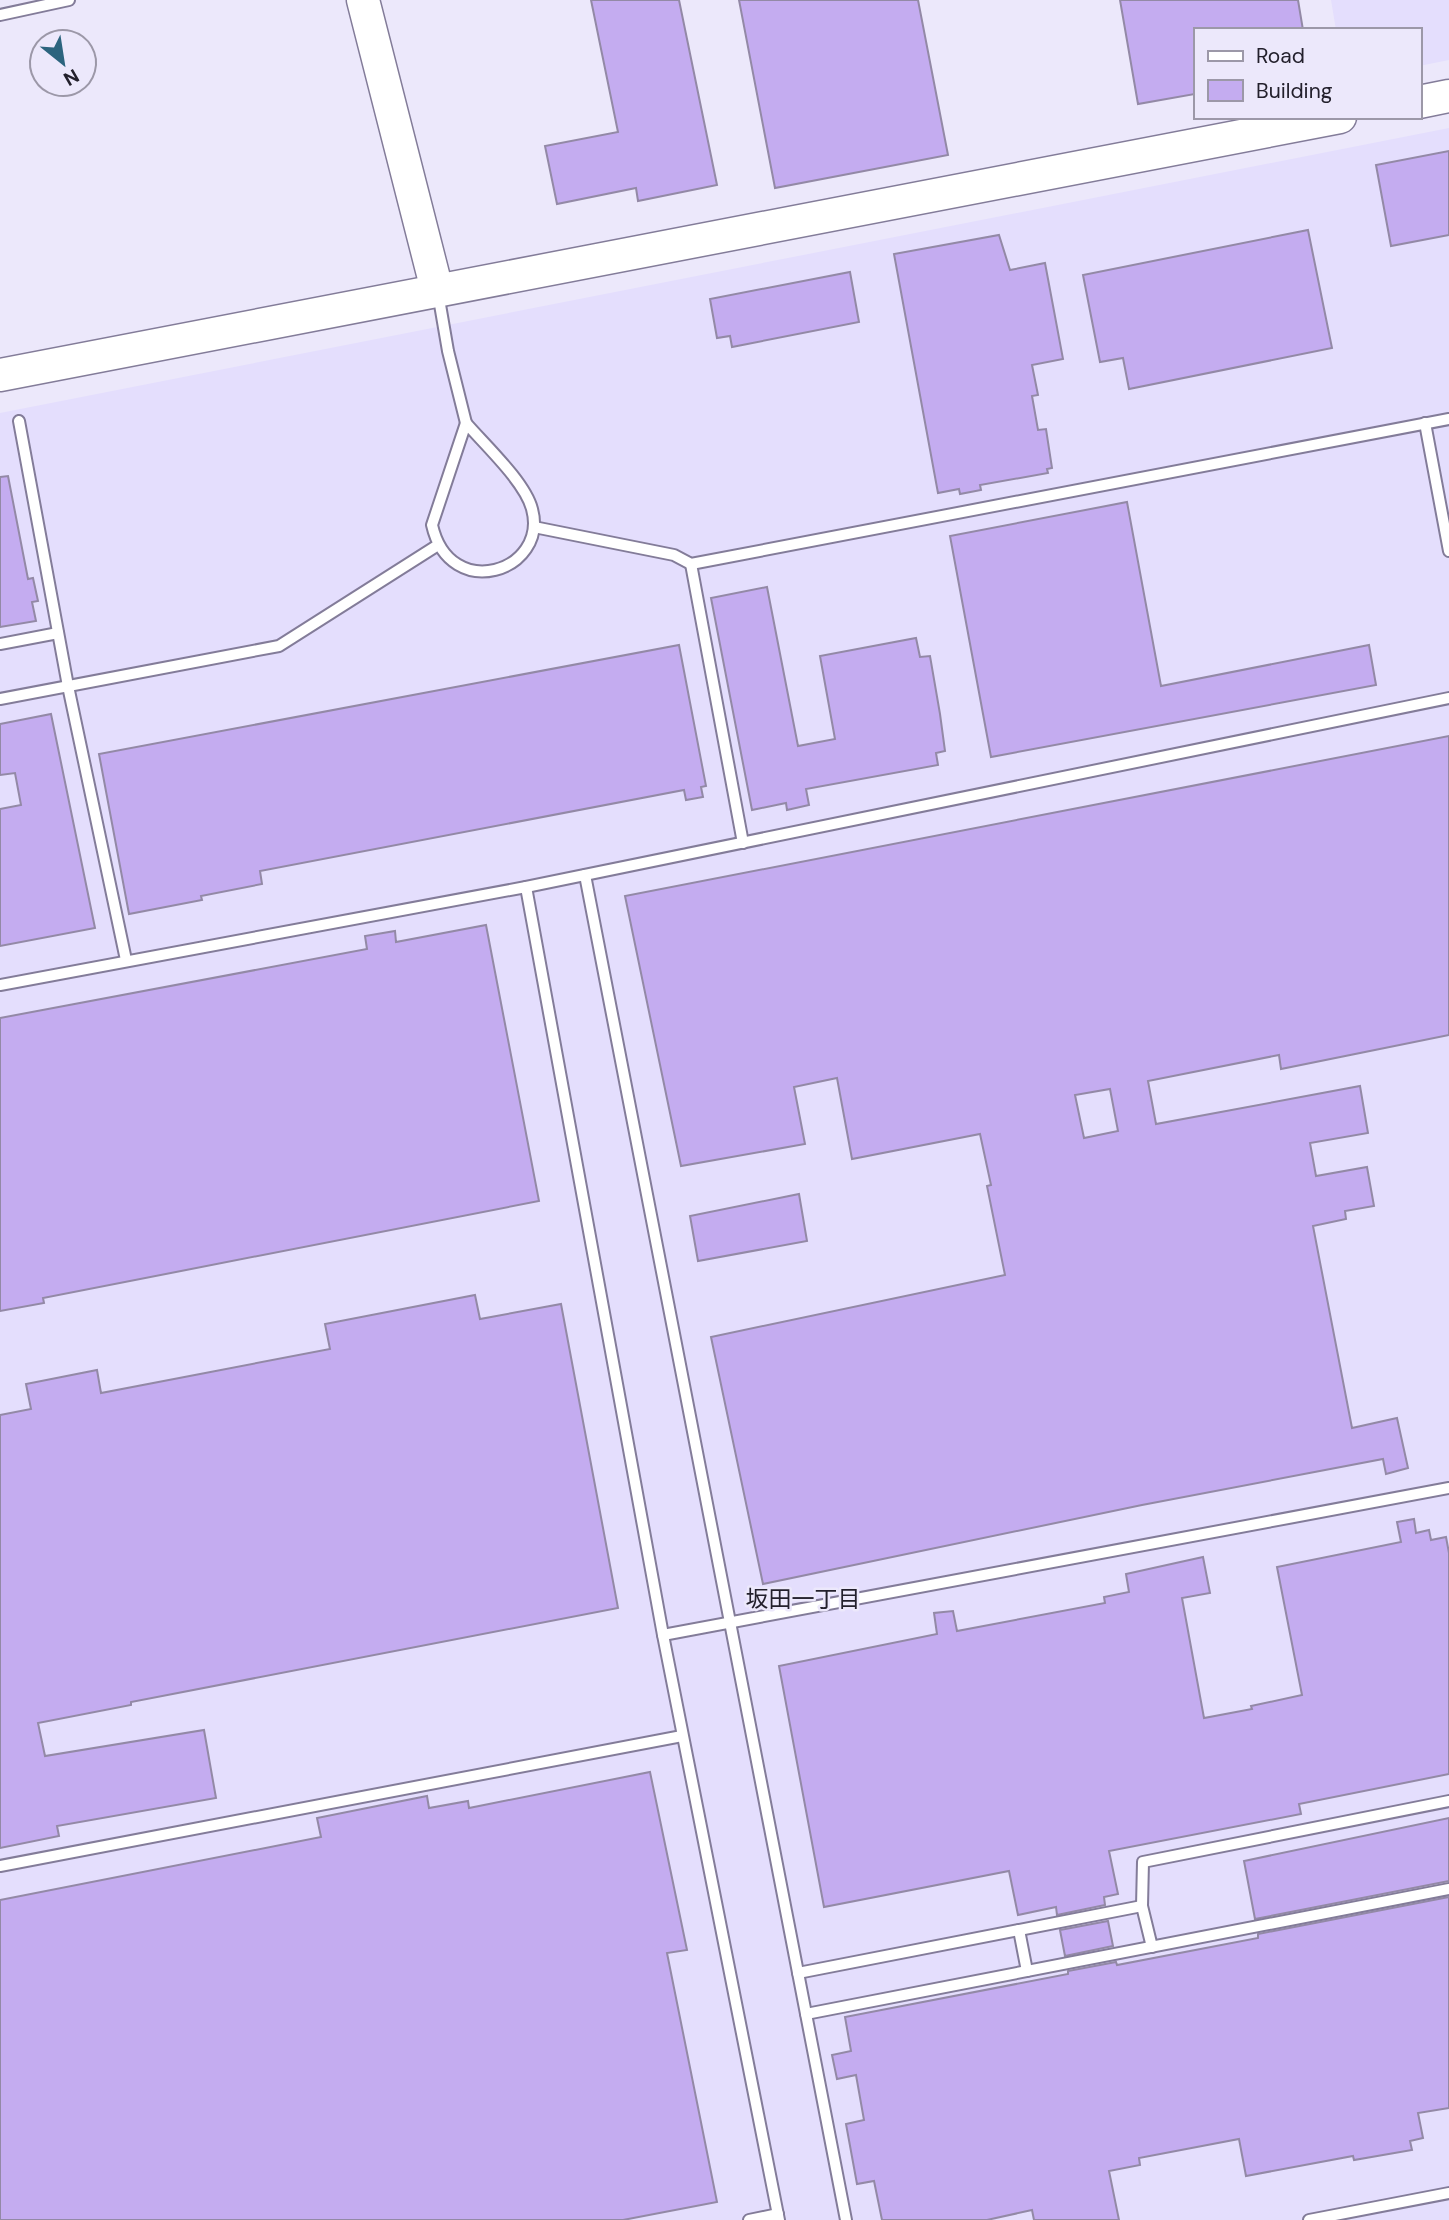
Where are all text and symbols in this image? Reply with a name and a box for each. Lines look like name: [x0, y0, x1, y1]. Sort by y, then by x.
north arrow: [28, 28, 98, 98]
legend: [1194, 28, 1421, 119]
text: Road: [1256, 42, 1305, 70]
text: N: [59, 63, 84, 92]
text: Building: [1256, 77, 1333, 105]
district label: 坂田一丁目: [746, 1584, 861, 1614]

